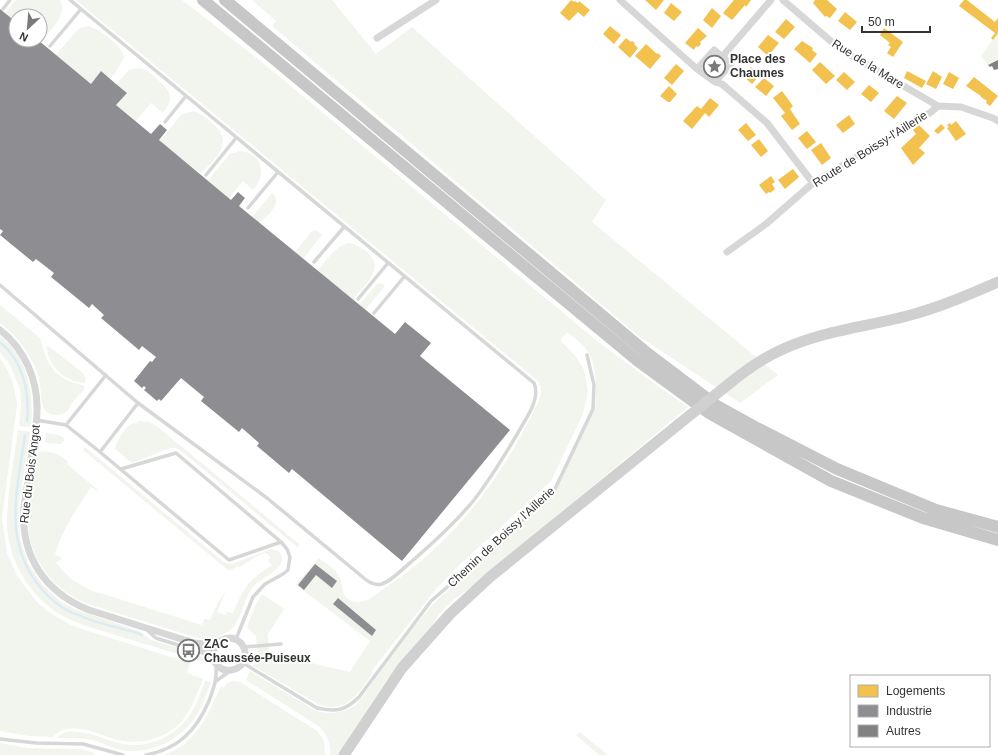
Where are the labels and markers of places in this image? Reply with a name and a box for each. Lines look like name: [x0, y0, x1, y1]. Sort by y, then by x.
place label: Place des Chaumes: [730, 52, 786, 80]
place icon: Place des Chaumes: [701, 53, 727, 79]
place label: ZAC Chaussée-Puiseux: [204, 637, 311, 665]
bus stop icon: ZAC Chaussée-Puiseux: [176, 638, 202, 664]

